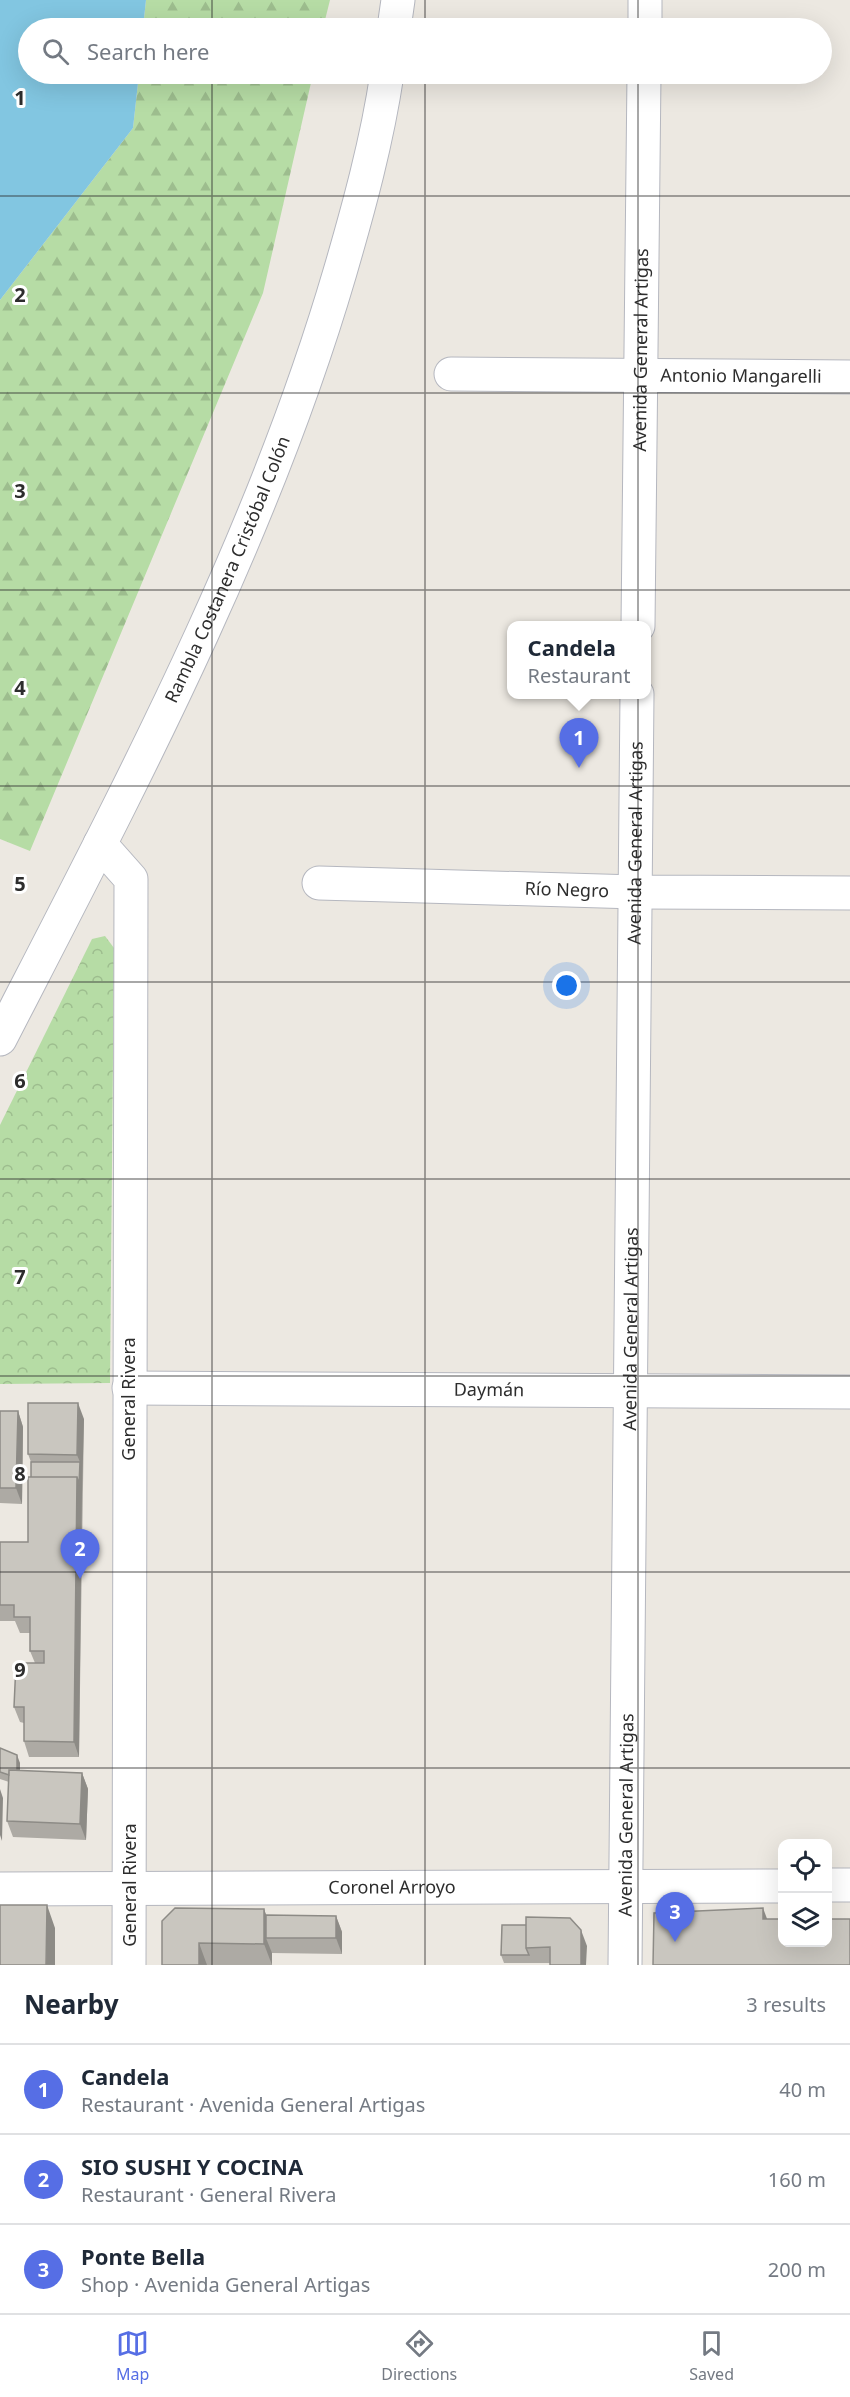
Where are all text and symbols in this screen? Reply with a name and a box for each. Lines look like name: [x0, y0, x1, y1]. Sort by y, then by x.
search box: [18, 18, 832, 84]
icon: search: [39, 35, 72, 68]
text: Search here: [87, 36, 209, 66]
text: 1: [14, 84, 26, 111]
street label: Avenida General Artigas: [627, 248, 653, 452]
text: 2: [14, 281, 26, 308]
street label: Antonio Mangarelli: [660, 363, 822, 388]
street label: Rambla Costanera Cristóbal Colón: [159, 432, 295, 706]
text: 3: [14, 477, 26, 504]
popup: [507, 621, 651, 699]
text: Candela: [528, 632, 616, 662]
text: Restaurant: [528, 662, 630, 689]
text: 4: [14, 674, 26, 701]
pin: 1: [560, 718, 598, 768]
street label: Avenida General Artigas: [622, 741, 648, 945]
text: 5: [14, 870, 26, 897]
street label: Río Negro: [524, 876, 609, 902]
your location: [552, 971, 581, 1000]
text: 6: [14, 1067, 26, 1094]
street label: Avenida General Artigas: [617, 1227, 643, 1431]
text: 7: [14, 1263, 26, 1290]
street label: General Rivera: [116, 1337, 140, 1461]
street label: Daymán: [454, 1377, 524, 1401]
text: 8: [14, 1460, 26, 1487]
pin: 2: [60, 1530, 100, 1579]
text: 9: [14, 1656, 26, 1683]
street label: Avenida General Artigas: [612, 1713, 638, 1917]
street label: General Rivera: [117, 1823, 141, 1947]
map controls: [778, 1839, 832, 1947]
button: locate: [778, 1839, 832, 1893]
street label: Coronel Arroyo: [328, 1874, 456, 1899]
pin: 3: [656, 1892, 694, 1942]
button: layers: [778, 1893, 832, 1947]
text: Nearby: [24, 1986, 119, 2022]
text: 3 results: [746, 1991, 826, 2018]
text: Candela: [81, 2061, 169, 2091]
text: 1: [38, 2076, 49, 2103]
text: 40 m: [779, 2076, 826, 2103]
text: Restaurant · Avenida General Artigas: [81, 2091, 425, 2118]
text: SIO SUSHI Y COCINA: [81, 2151, 303, 2181]
text: 2: [38, 2166, 49, 2193]
text: 160 m: [768, 2166, 826, 2193]
text: Restaurant · General Rivera: [81, 2181, 337, 2208]
text: Ponte Bella: [81, 2241, 205, 2271]
text: 3: [38, 2256, 49, 2283]
text: 200 m: [768, 2256, 826, 2283]
text: Shop · Avenida General Artigas: [81, 2271, 370, 2298]
tab: Map: [116, 2327, 149, 2385]
tab: Directions: [381, 2327, 457, 2385]
tab: Saved: [689, 2327, 734, 2385]

